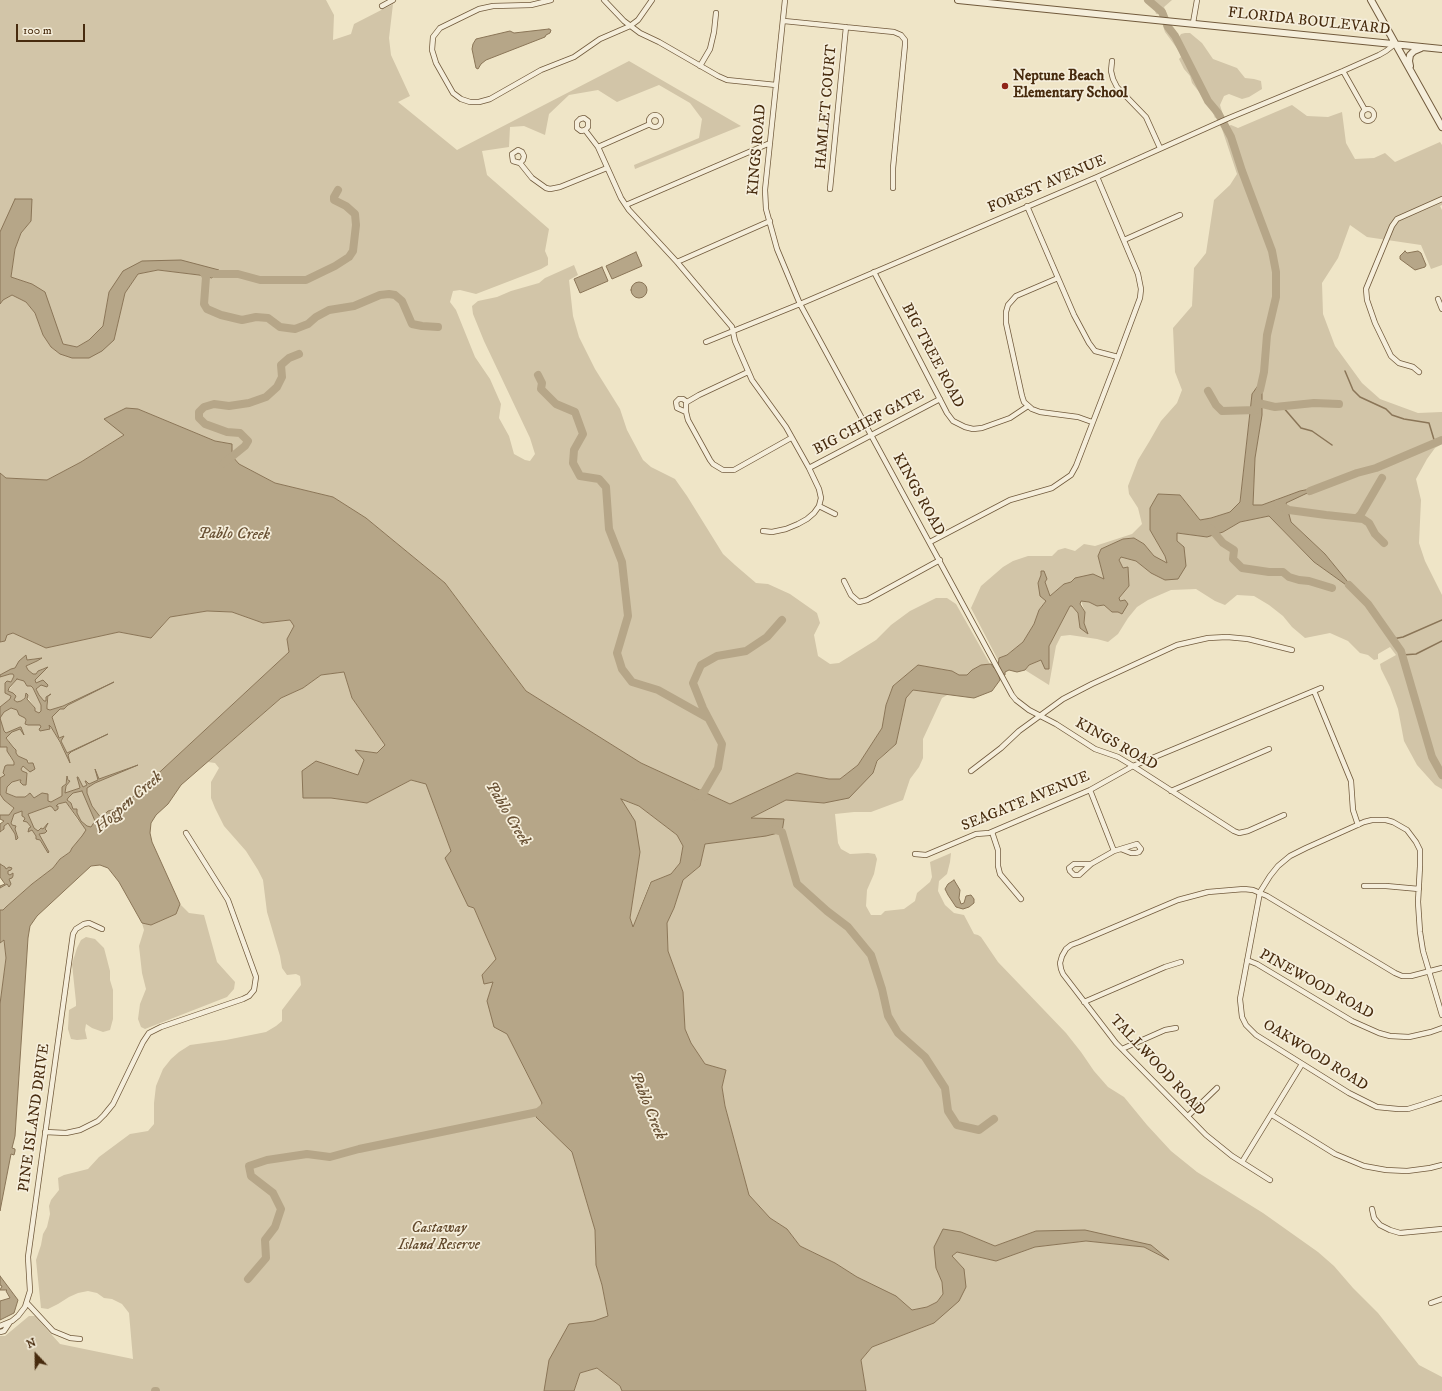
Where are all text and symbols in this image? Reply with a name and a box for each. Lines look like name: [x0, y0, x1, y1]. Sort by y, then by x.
street label: FLORIDA BOULEVARD: [1227, 5, 1391, 39]
scale bar: [18, 16, 87, 42]
text: 100 m: [23, 23, 52, 38]
street label: HAMLET COURT: [813, 44, 841, 170]
place label: Neptune Beach Elementary School: [1013, 68, 1128, 103]
marker: Neptune Beach Elementary School: [1000, 81, 1010, 91]
street label: KINGS ROAD: [745, 104, 771, 196]
street label: FOREST AVENUE: [985, 152, 1109, 218]
street label: BIG TREE ROAD: [897, 301, 967, 411]
street label: BIG CHIEF GATE: [811, 386, 927, 460]
street label: KINGS ROAD: [888, 451, 948, 539]
water label: Pablo Creek: [198, 525, 270, 545]
street label: KINGS ROAD: [1072, 715, 1160, 775]
water label: Hogpen Creek: [91, 768, 167, 838]
street label: SEAGATE AVENUE: [959, 768, 1093, 836]
water label: Pablo Creek: [480, 778, 534, 850]
street label: PINEWOOD ROAD: [1256, 946, 1376, 1024]
street label: TALLWOOD ROAD: [1106, 1012, 1208, 1120]
street label: OAKWOOD ROAD: [1259, 1016, 1371, 1096]
street label: PINE ISLAND DRIVE: [16, 1043, 54, 1193]
water label: Pablo Creek: [625, 1069, 669, 1143]
park label: Castaway Island Reserve: [398, 1220, 480, 1255]
north arrow: [16, 1335, 56, 1375]
text: N: [25, 1336, 38, 1352]

